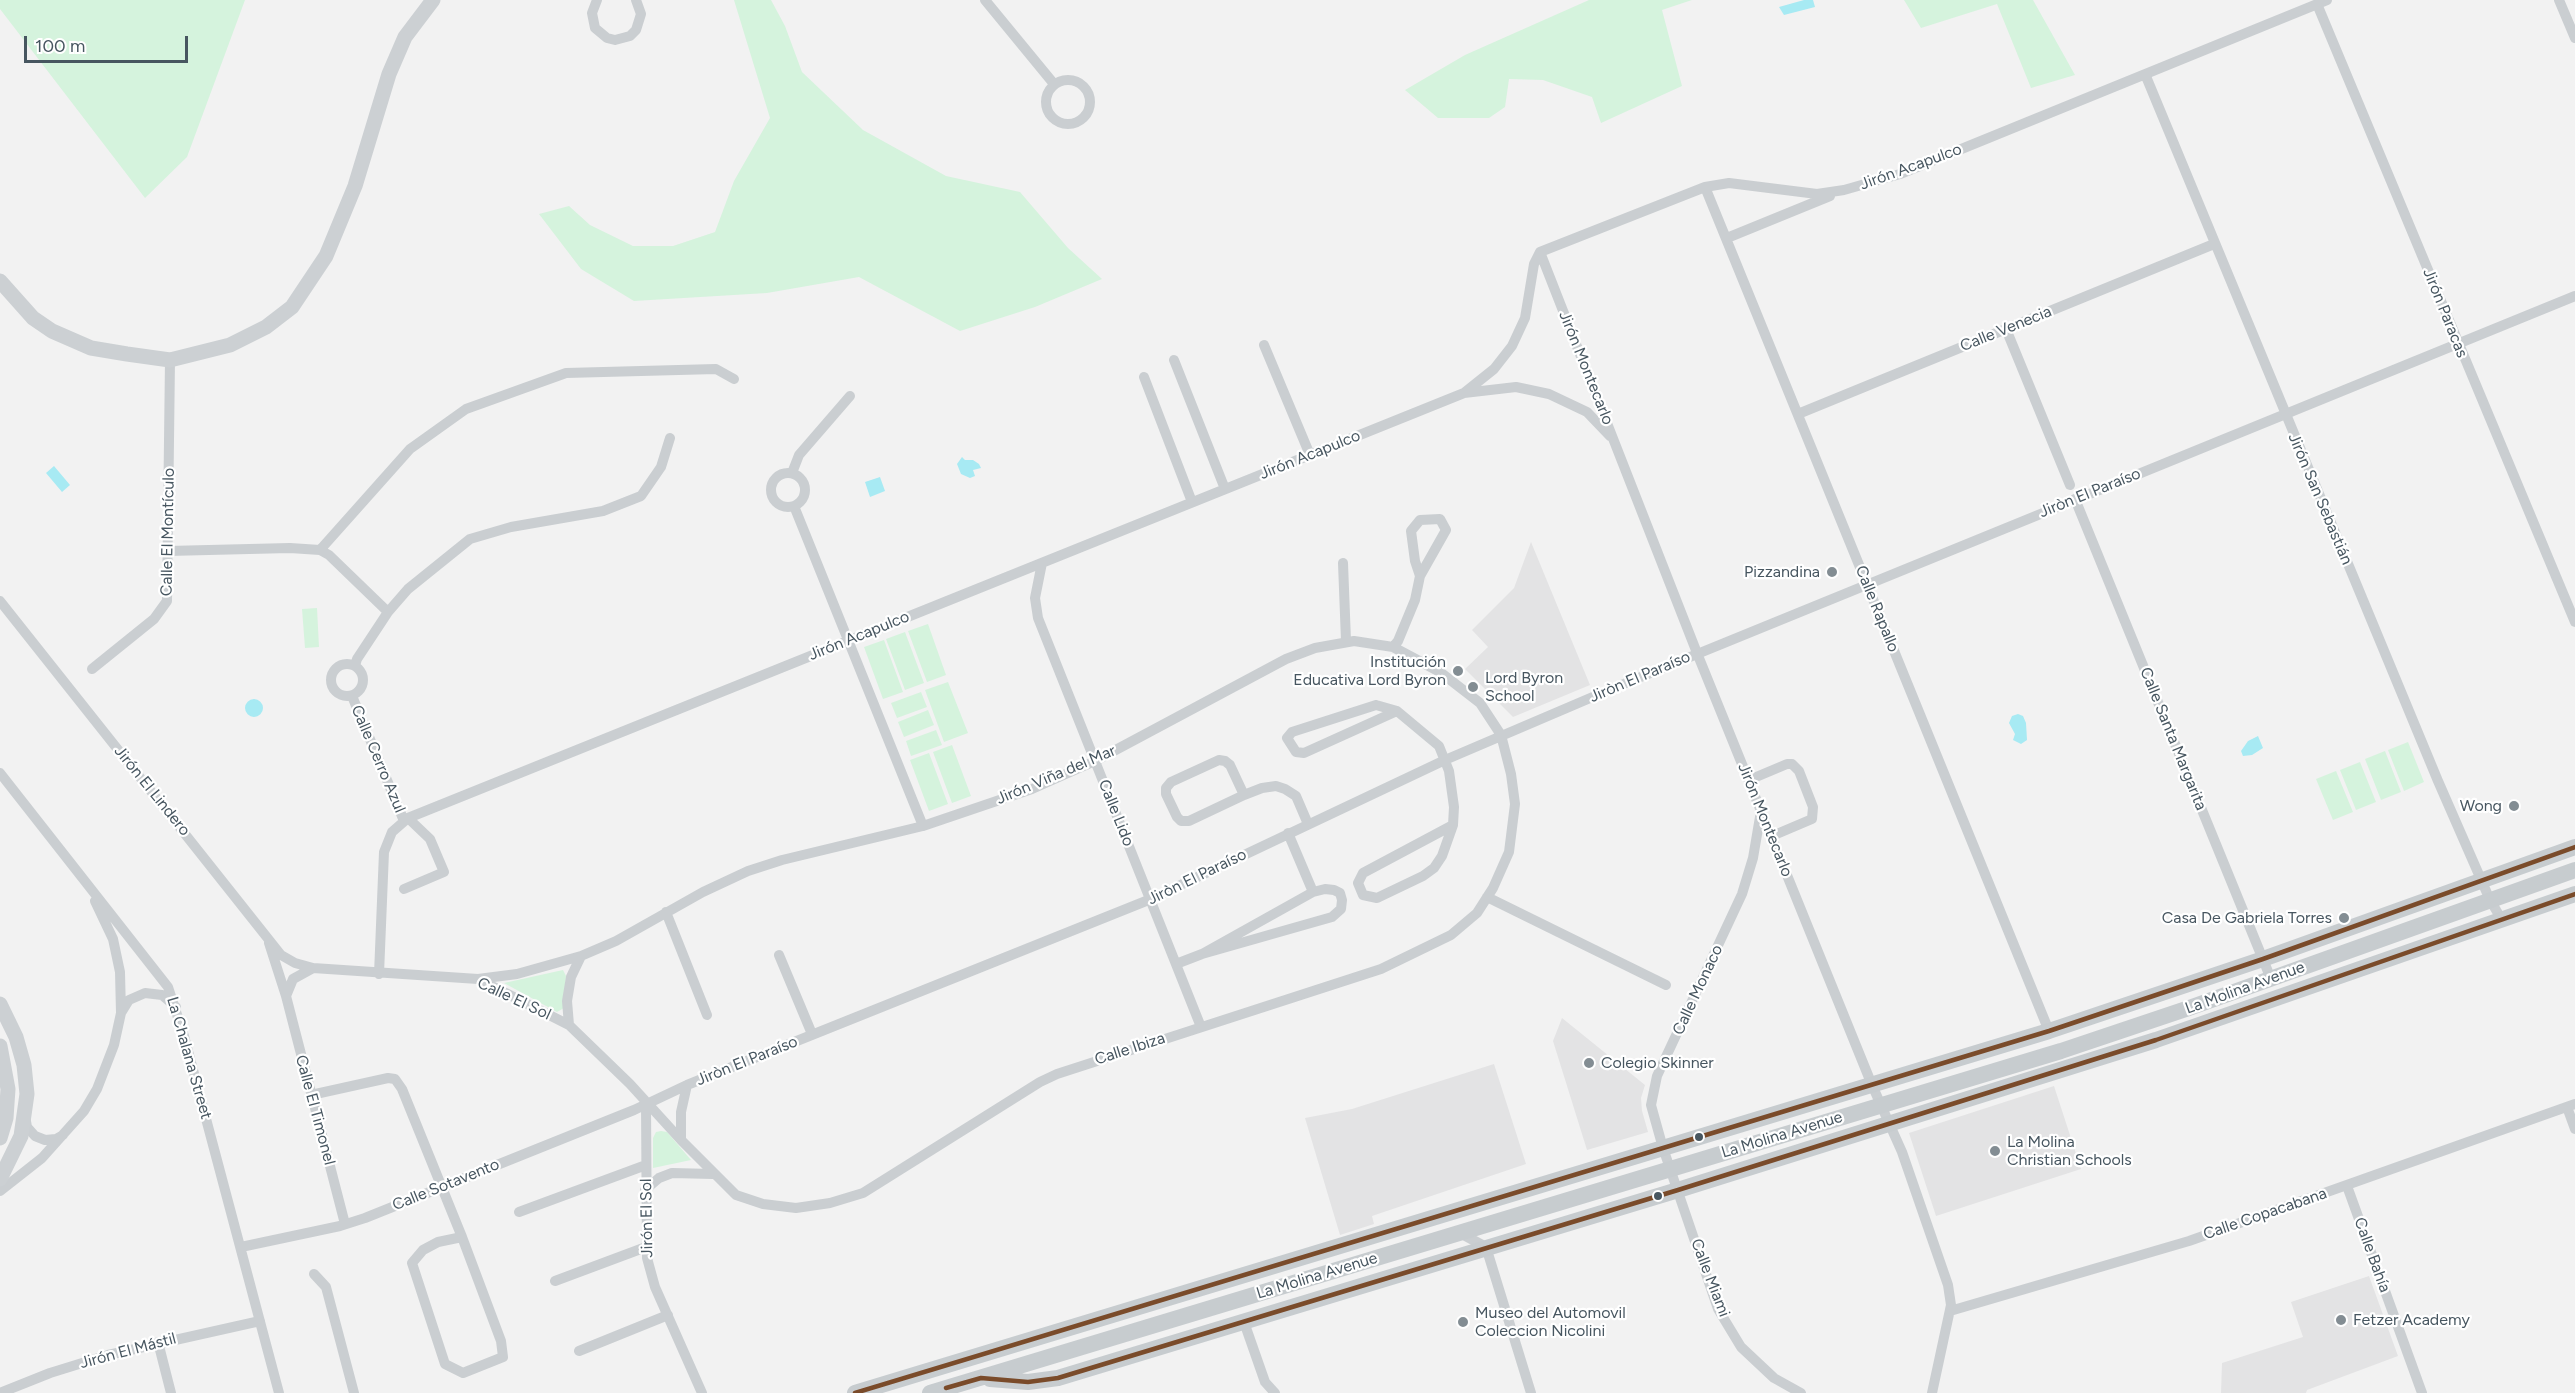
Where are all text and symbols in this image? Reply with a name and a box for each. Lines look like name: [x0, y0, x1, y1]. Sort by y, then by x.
scale bar: [27, 24, 190, 62]
text: 100 m: [35, 35, 85, 57]
street label: Jirón Acapulco: [1857, 140, 1965, 194]
street label: Jirón Paracas: [2418, 266, 2472, 360]
street label: Calle Venecia: [1958, 302, 2054, 356]
street label: Jirón Montecarlo: [1554, 308, 1618, 428]
street label: Jirón Acapulco: [1257, 426, 1363, 484]
street label: Jirón San Sebastián: [2284, 430, 2356, 568]
street label: Jiròn El Paraíso: [2036, 464, 2144, 522]
street label: Calle El Montículo: [157, 468, 179, 596]
place label: Pizzandina: [1744, 562, 1820, 582]
street label: Calle Rapallo: [1851, 563, 1903, 655]
marker: Pizzandina: [1825, 565, 1839, 579]
street label: Jirón Acapulco: [806, 607, 912, 665]
street label: Jiròn El Paraíso: [1587, 647, 1693, 707]
place label: Institución Educativa Lord Byron: [1293, 652, 1446, 690]
marker: Institución Educativa Lord Byron: [1451, 664, 1465, 678]
street label: Calle Santa Margarita: [2136, 665, 2210, 813]
place label: Lord Byron School: [1485, 668, 1563, 706]
marker: Lord Byron School: [1466, 680, 1480, 694]
street label: Calle Cerro Azul: [347, 702, 409, 816]
street label: Jirón Viña del Mar: [993, 741, 1119, 809]
street label: Jirón El Lindero: [110, 742, 194, 840]
street label: Jirón Montecarlo: [1733, 760, 1797, 880]
street label: Calle Lido: [1094, 777, 1138, 849]
place label: Wong: [2460, 796, 2502, 816]
marker: Wong: [2507, 799, 2521, 813]
street label: Jiròn El Paraíso: [1144, 845, 1250, 909]
place label: Casa De Gabriela Torres: [2162, 908, 2332, 928]
marker: Casa De Gabriela Torres: [2337, 911, 2351, 925]
street label: Calle Monaco: [1669, 942, 1727, 1038]
street label: La Molina Avenue: [2183, 957, 2307, 1019]
street label: Calle El Sol: [474, 974, 554, 1024]
street label: La Chalana Street: [162, 995, 216, 1121]
street label: Calle Ibiza: [1092, 1029, 1168, 1069]
street label: Jiròn El Paraíso: [693, 1032, 801, 1090]
street label: Calle El Timonel: [291, 1053, 339, 1167]
place label: Colegio Skinner: [1601, 1053, 1714, 1073]
marker: Colegio Skinner: [1582, 1056, 1596, 1070]
street label: La Molina Avenue: [1719, 1107, 1845, 1163]
unlabelled marker: [1693, 1131, 1705, 1143]
place label: La Molina Christian Schools: [2007, 1132, 2132, 1170]
marker: La Molina Christian Schools: [1988, 1144, 2002, 1158]
street label: Calle Sotavento: [390, 1155, 502, 1215]
street label: Jirón El Sol: [637, 1178, 657, 1258]
street label: Calle Copacabana: [2201, 1184, 2329, 1244]
unlabelled marker: [1652, 1190, 1664, 1202]
street label: Calle Bahía: [2350, 1215, 2394, 1295]
street label: Calle Miami: [1686, 1236, 1734, 1320]
street label: La Molina Avenue: [1254, 1248, 1380, 1304]
place label: Museo del Automovil Coleccion Nicolini: [1475, 1303, 1626, 1341]
place label: Fetzer Academy: [2353, 1310, 2470, 1330]
marker: Fetzer Academy: [2334, 1313, 2348, 1327]
marker: Museo del Automovil Coleccion Nicolini: [1456, 1315, 1470, 1329]
street label: Jirón El Mástil: [78, 1329, 178, 1373]

